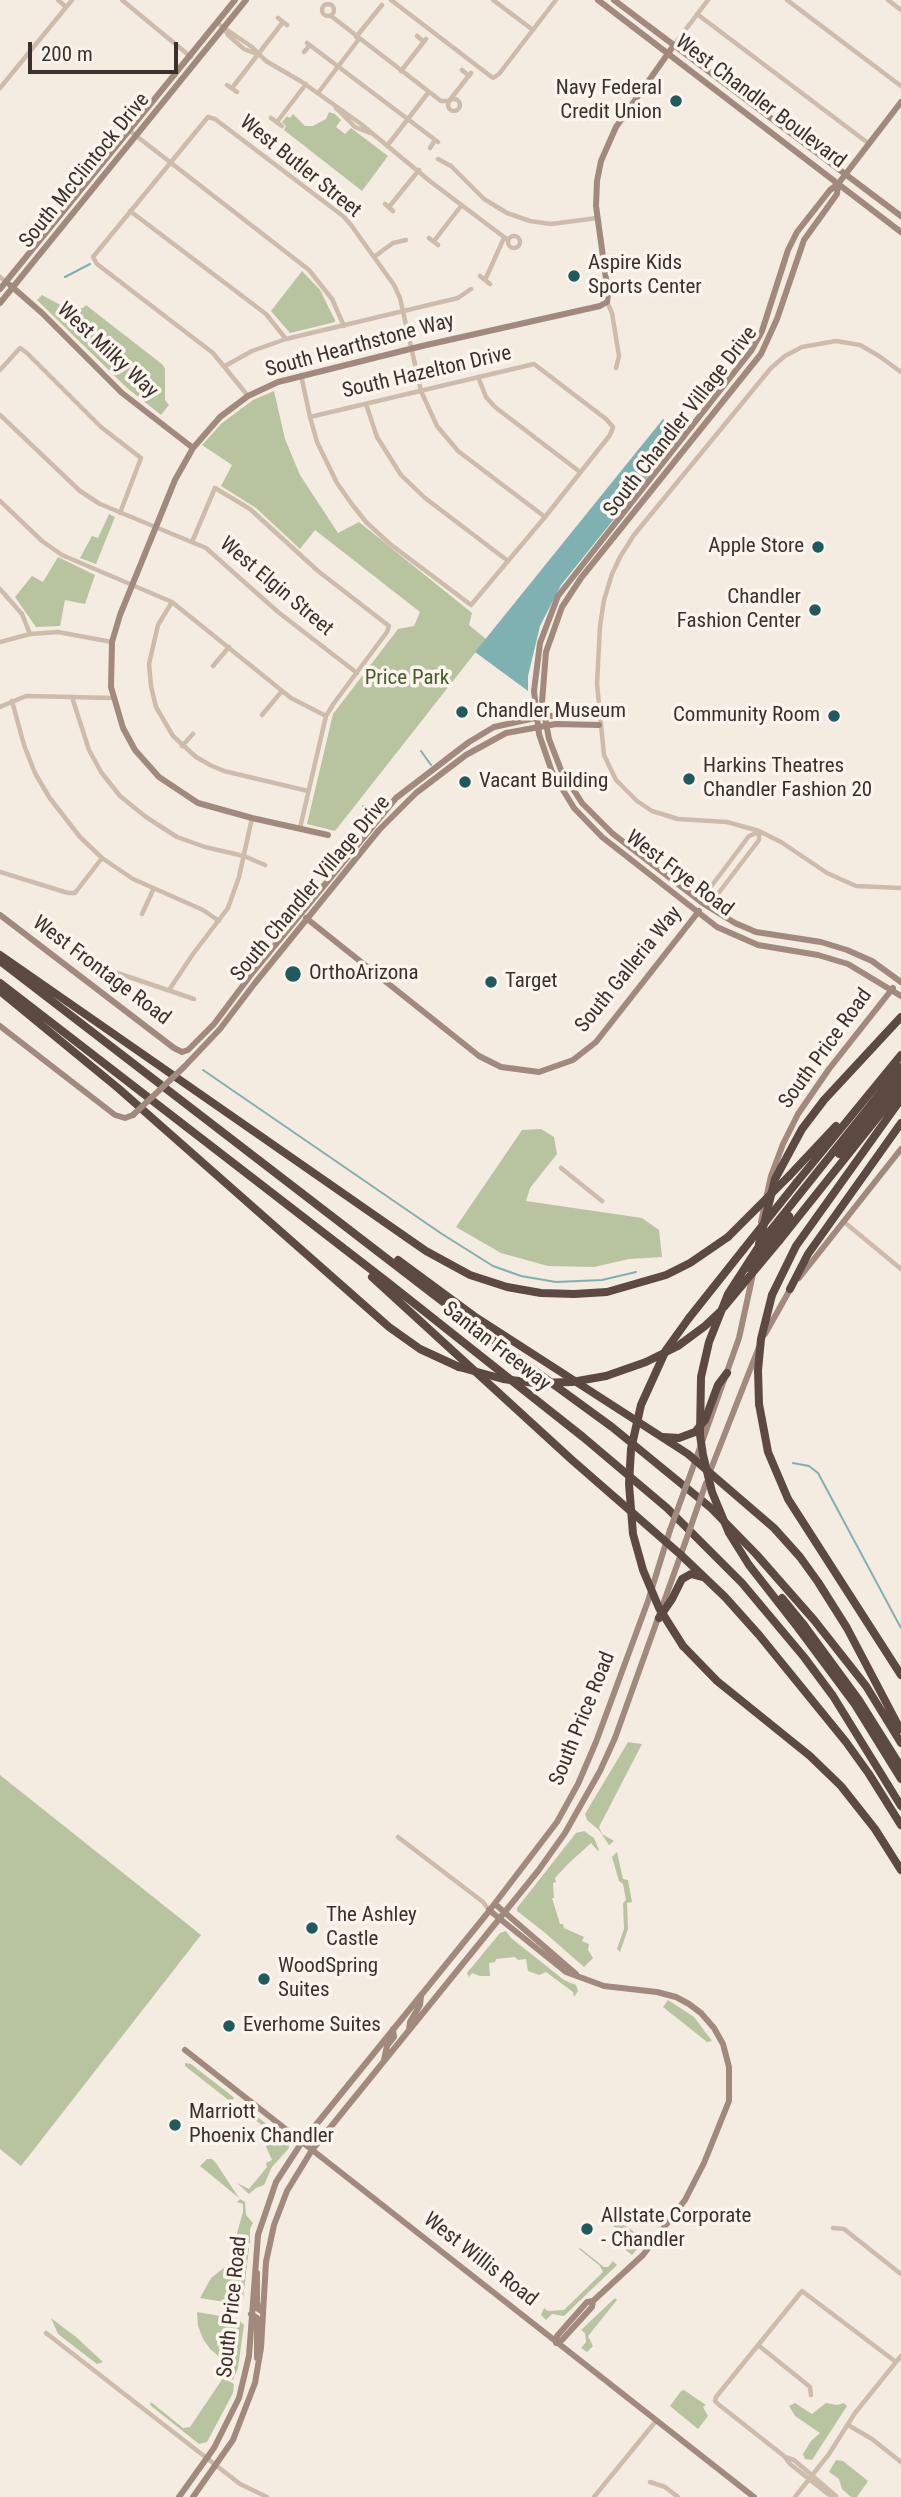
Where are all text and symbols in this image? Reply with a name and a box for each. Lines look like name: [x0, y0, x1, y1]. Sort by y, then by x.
scale bar: [32, 28, 182, 72]
street label: West Chandler Boulevard: [670, 30, 850, 174]
text: 200 m: [41, 42, 93, 66]
place label: Navy Federal Credit Union: [556, 76, 662, 126]
street label: South McClintock Drive: [15, 88, 155, 254]
marker: Navy Federal Credit Union: [668, 93, 684, 109]
street label: West Butler Street: [234, 110, 366, 224]
place label: Aspire Kids Sports Center: [588, 251, 702, 301]
marker: Aspire Kids Sports Center: [566, 268, 582, 284]
street label: West Milky Way: [51, 298, 163, 404]
street label: South Hearthstone Way: [263, 309, 457, 383]
street label: South Chandler Village Drive: [599, 322, 763, 522]
street label: South Hazelton Drive: [340, 341, 514, 405]
street label: West Elgin Street: [214, 532, 338, 642]
place label: Apple Store: [708, 534, 804, 560]
marker: Apple Store: [810, 539, 826, 555]
place label: Chandler Fashion Center: [677, 585, 801, 635]
marker: Chandler Fashion Center: [807, 602, 823, 618]
park label: Price Park: [365, 666, 449, 692]
place label: Chandler Museum: [476, 699, 626, 725]
place label: Community Room: [673, 703, 820, 729]
marker: Chandler Museum: [454, 704, 470, 720]
marker: Community Room: [826, 708, 842, 724]
place label: Harkins Theatres Chandler Fashion 20: [703, 754, 872, 804]
place label: Vacant Building: [479, 769, 608, 795]
marker: Harkins Theatres Chandler Fashion 20: [681, 771, 697, 787]
marker: Vacant Building: [457, 774, 473, 790]
street label: South Chandler Village Drive: [226, 791, 396, 987]
street label: West Frye Road: [620, 825, 738, 923]
street label: South Galleria Way: [570, 902, 688, 1038]
street label: West Frontage Road: [27, 911, 175, 1031]
place label: OrthoArizona: [309, 961, 419, 987]
marker: OrthoArizona: [283, 964, 303, 984]
place label: Target: [505, 969, 557, 995]
marker: Target: [483, 974, 499, 990]
street label: South Price Road: [774, 984, 878, 1114]
street label: Santan Freeway: [437, 1297, 555, 1397]
street label: South Price Road: [545, 1648, 621, 1790]
place label: The Ashley Castle: [326, 1903, 417, 1953]
marker: The Ashley Castle: [304, 1920, 320, 1936]
place label: WoodSpring Suites: [278, 1954, 378, 2004]
marker: WoodSpring Suites: [256, 1971, 272, 1987]
place label: Everhome Suites: [243, 2013, 381, 2039]
marker: Everhome Suites: [221, 2018, 237, 2034]
place label: Marriott Phoenix Chandler: [189, 2100, 334, 2150]
marker: Marriott Phoenix Chandler: [167, 2117, 183, 2133]
place label: Allstate Corporate - Chandler: [601, 2204, 751, 2254]
street label: West Willis Road: [418, 2208, 542, 2312]
marker: Allstate Corporate - Chandler: [579, 2221, 595, 2237]
street label: South Price Road: [213, 2235, 253, 2379]

